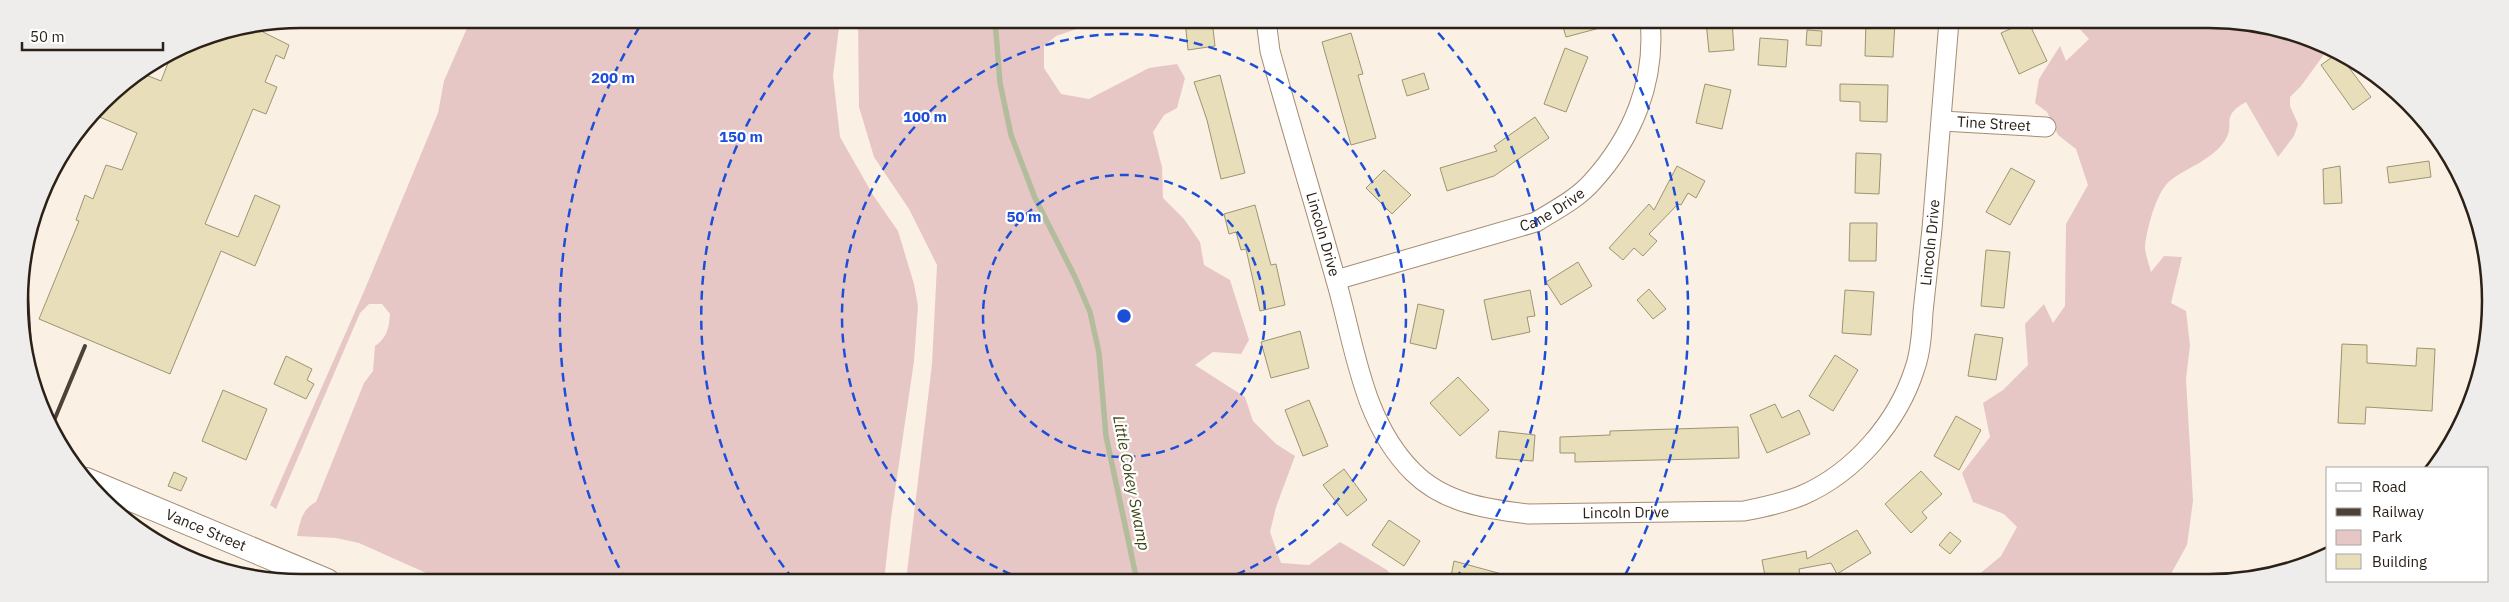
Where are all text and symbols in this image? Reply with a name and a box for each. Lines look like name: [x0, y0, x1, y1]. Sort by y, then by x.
scale bar: [22, 20, 164, 52]
text: 50 m: [30, 27, 65, 46]
text: 200 m: [591, 68, 635, 87]
text: 100 m: [903, 107, 947, 126]
street label: Tine Street: [1957, 112, 2031, 135]
text: 150 m: [719, 127, 763, 146]
street label: Cane Drive: [1517, 183, 1588, 235]
street label: Lincoln Drive: [1302, 190, 1344, 278]
street label: Lincoln Drive: [1916, 198, 1944, 287]
text: 50 m: [1007, 207, 1041, 226]
centre of rings: [1115, 307, 1133, 325]
water label: Little Cokey Swamp: [1109, 414, 1155, 552]
legend: [2326, 467, 2489, 582]
text: Road: [2372, 477, 2407, 496]
street label: Lincoln Drive: [1582, 502, 1669, 522]
text: Railway: [2372, 502, 2425, 521]
street label: Vance Street: [163, 504, 249, 555]
text: Park: [2372, 527, 2402, 546]
text: Building: [2372, 552, 2427, 571]

